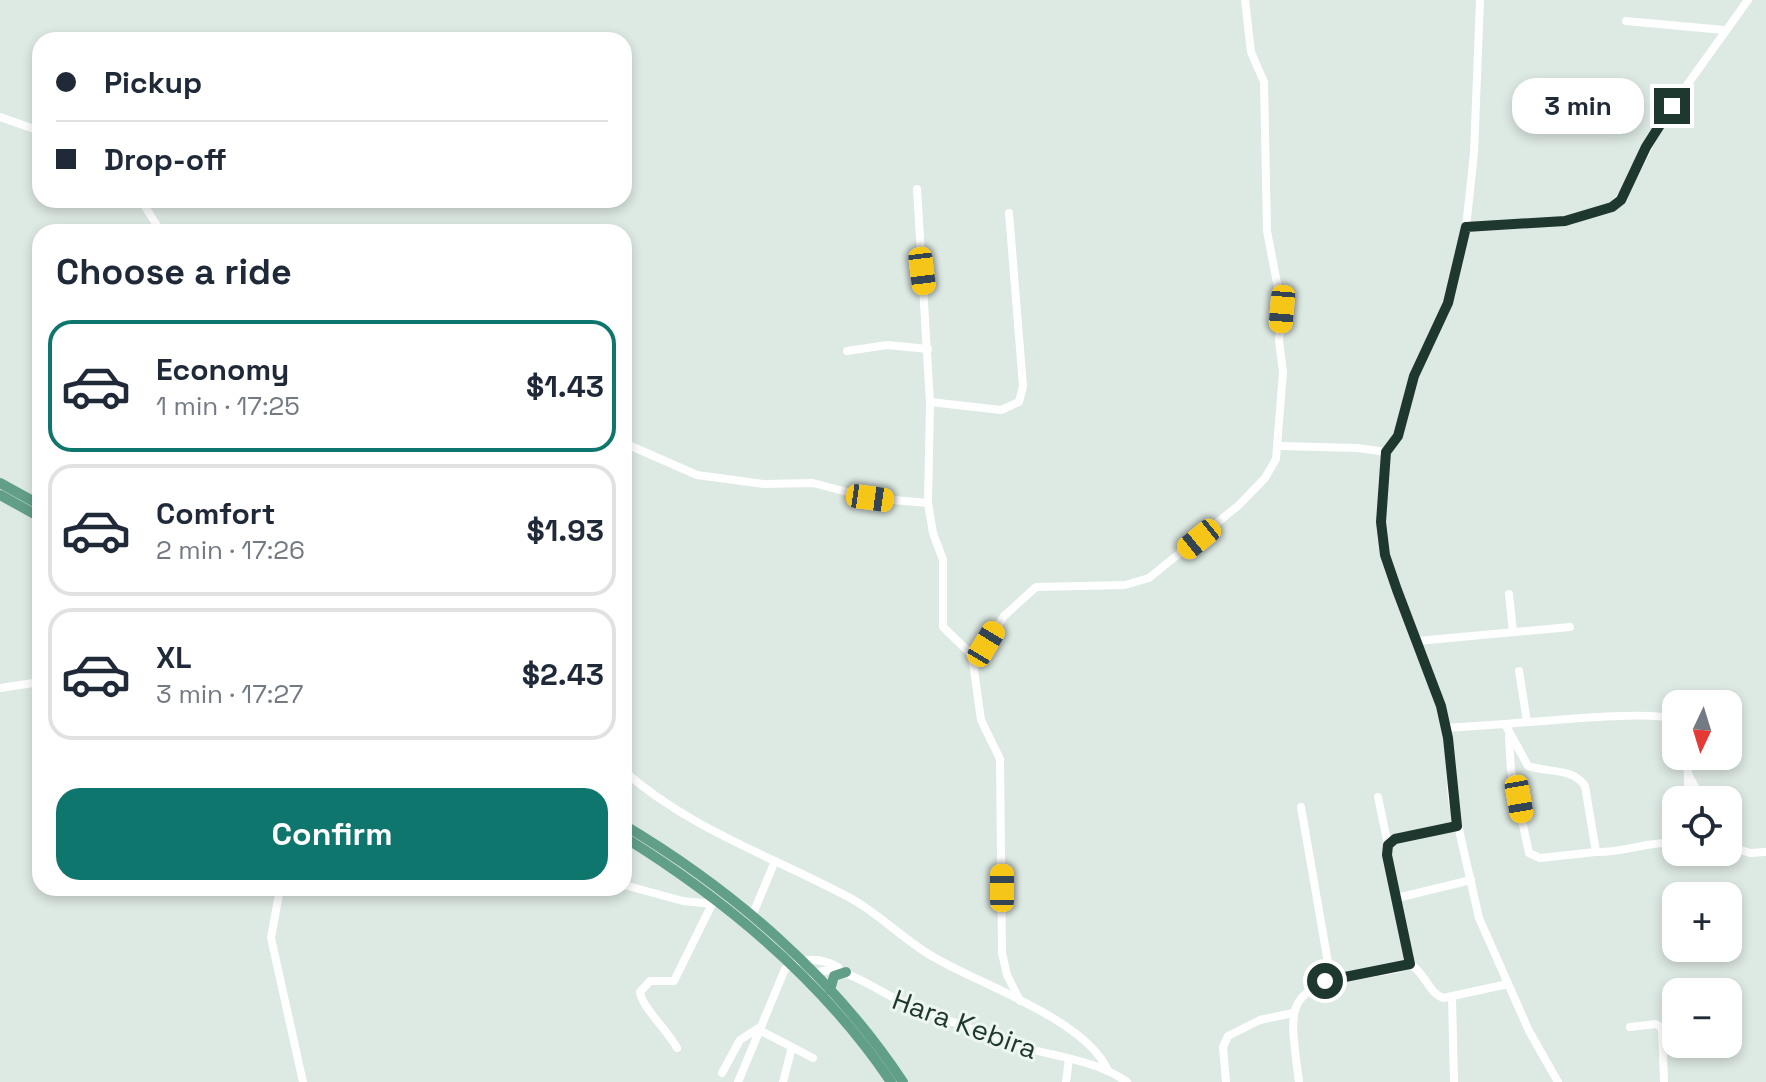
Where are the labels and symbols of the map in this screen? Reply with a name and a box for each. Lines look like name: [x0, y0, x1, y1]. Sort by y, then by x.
callout: 3 min: [1512, 78, 1644, 134]
route end: [1654, 88, 1690, 124]
car: [907, 246, 937, 296]
car: [1268, 284, 1296, 334]
car: [845, 483, 895, 513]
car: [1173, 515, 1225, 563]
car: [963, 617, 1009, 671]
north arrow: [1662, 690, 1742, 770]
car: [1503, 773, 1535, 825]
car: [990, 864, 1014, 912]
route start: [1307, 963, 1343, 999]
street label: Hara Kebira: [887, 981, 1043, 1067]

